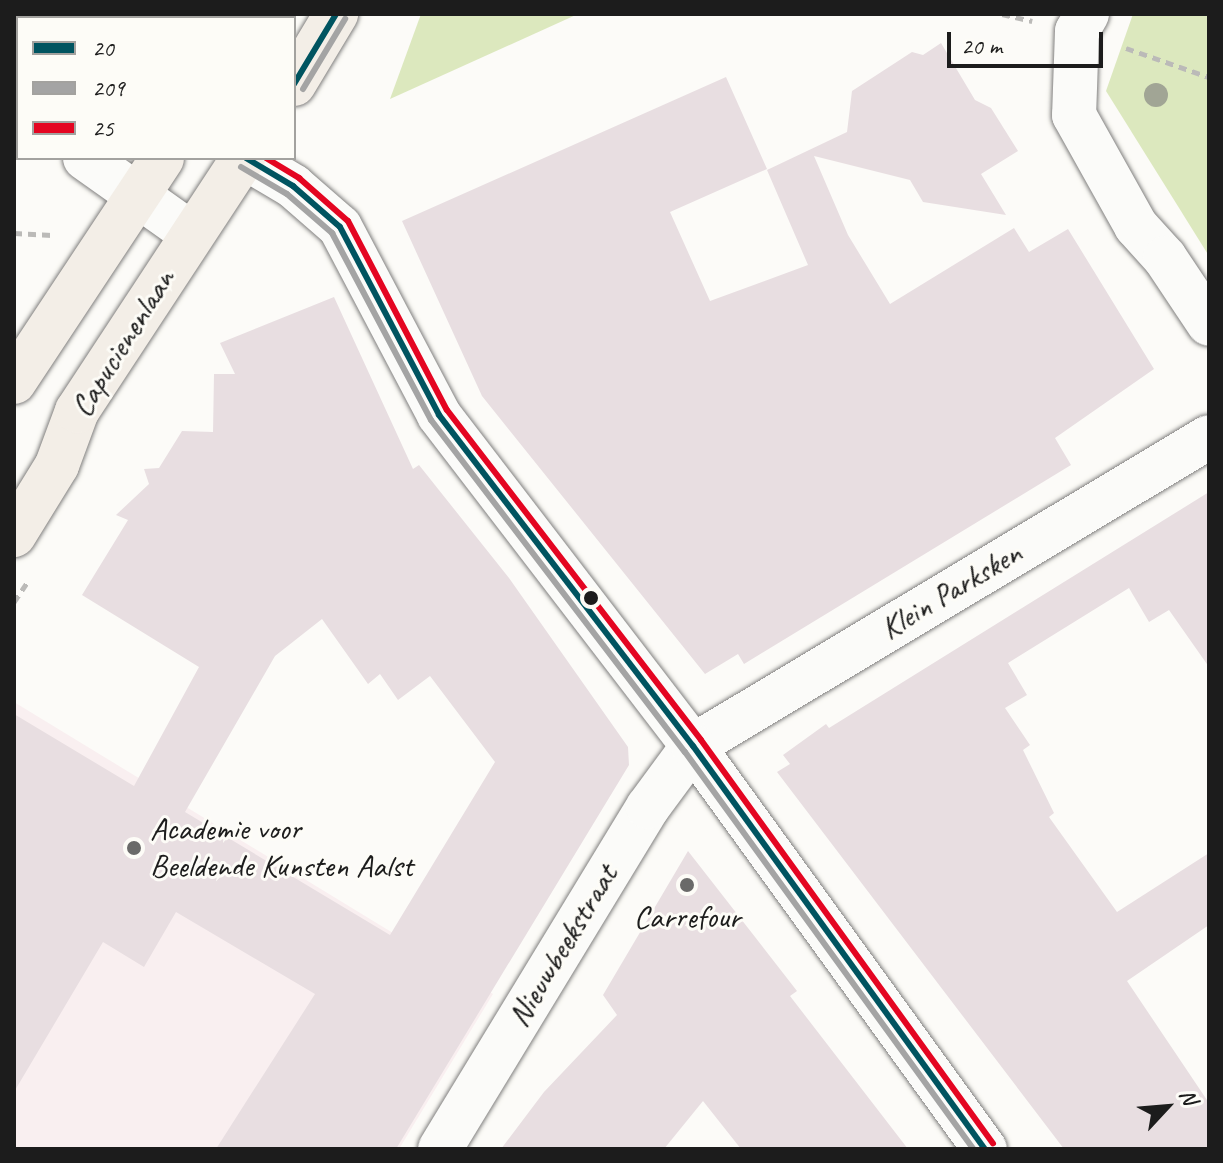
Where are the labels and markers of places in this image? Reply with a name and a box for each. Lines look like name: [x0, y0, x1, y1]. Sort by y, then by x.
unlabelled marker: [583, 590, 599, 606]
place label: Academie voor Beeldende Kunsten Aalst: [150, 811, 412, 886]
marker: Academie voor Beeldende Kunsten Aalst: [125, 839, 143, 857]
marker: Carrefour: [678, 876, 696, 894]
place label: Carrefour: [634, 898, 740, 936]

